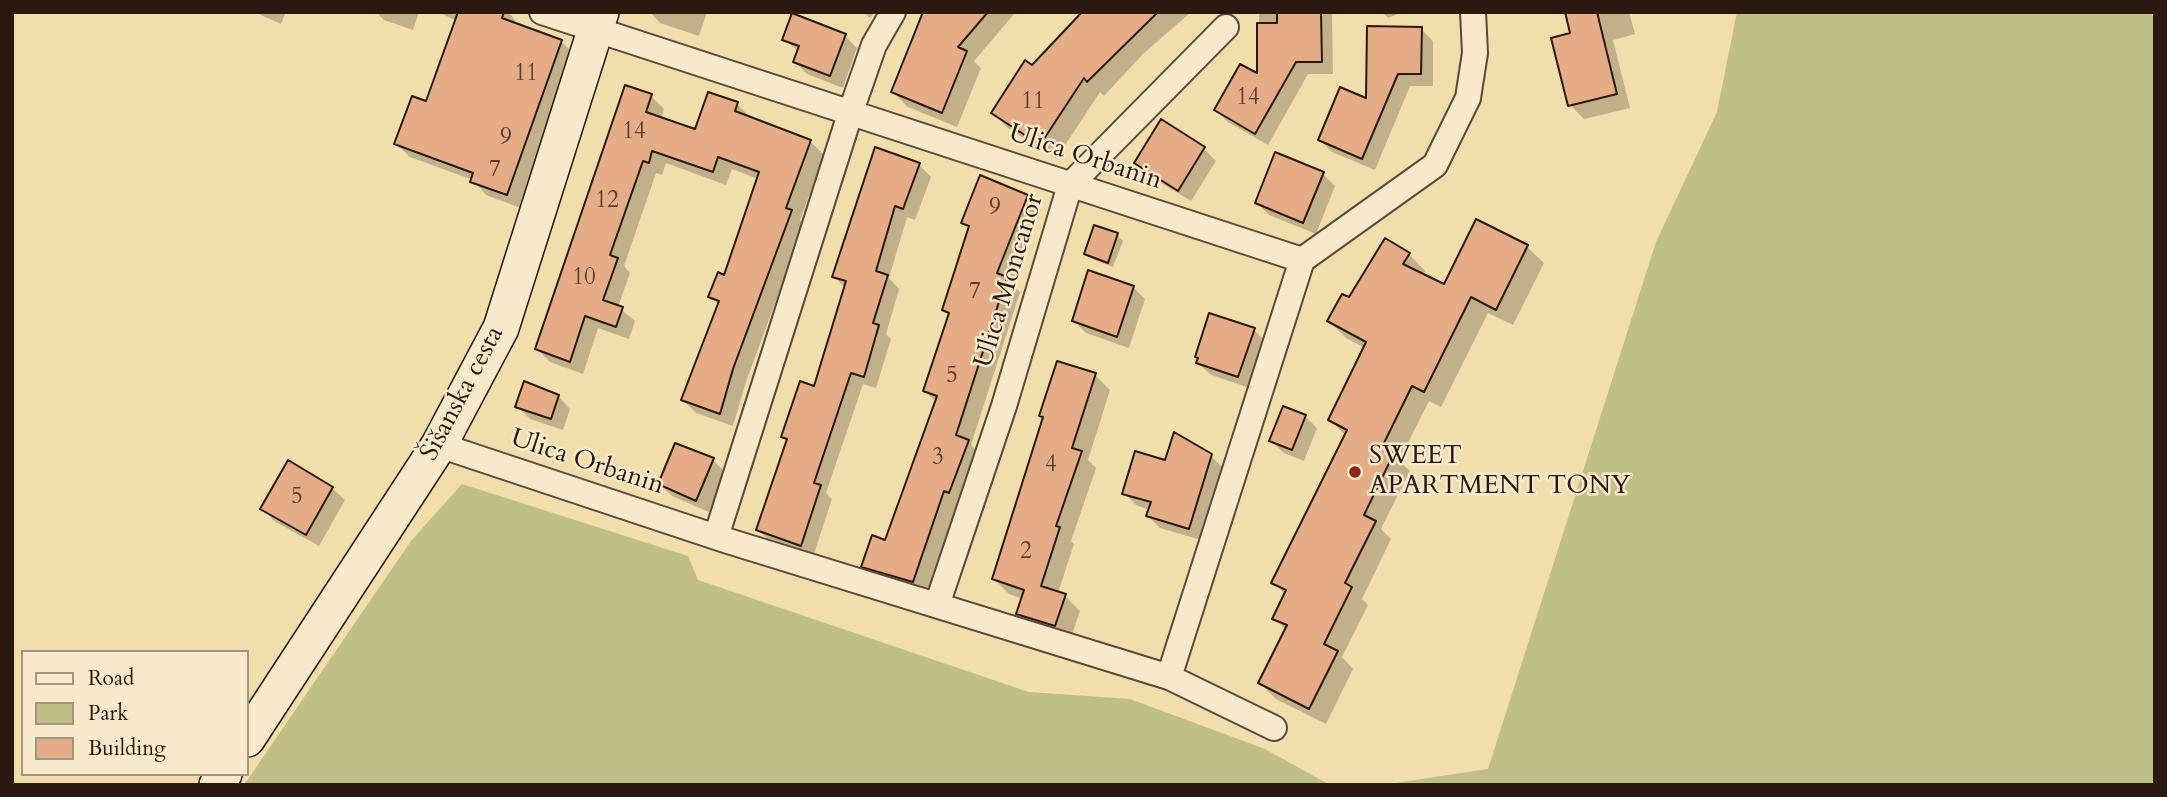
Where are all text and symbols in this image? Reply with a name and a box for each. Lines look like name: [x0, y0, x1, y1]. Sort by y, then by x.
house number: 11: [514, 61, 538, 89]
house number: 14: [1236, 85, 1260, 113]
house number: 11: [1021, 89, 1045, 117]
house number: 14: [622, 119, 646, 147]
street label: Ulica Orbanin: [1004, 119, 1166, 197]
house number: 9: [500, 125, 512, 153]
house number: 7: [489, 157, 501, 185]
house number: 12: [595, 188, 619, 216]
street label: Ulica Moncanor: [969, 190, 1051, 372]
house number: 9: [989, 195, 1001, 223]
house number: 10: [572, 265, 596, 293]
house number: 7: [969, 279, 981, 307]
street label: Šišanska cesta: [415, 321, 511, 467]
house number: 5: [946, 363, 958, 391]
street label: Ulica Orbanin: [506, 424, 668, 502]
place label: SWEET APARTMENT TONY: [1369, 441, 1630, 503]
house number: 3: [932, 445, 944, 473]
house number: 4: [1045, 452, 1057, 480]
marker: SWEET APARTMENT TONY: [1347, 464, 1363, 480]
house number: 5: [291, 484, 303, 512]
house number: 2: [1020, 539, 1032, 567]
legend: [21, 650, 248, 776]
text: Road: [88, 664, 134, 693]
text: Park: [88, 699, 128, 728]
text: Building: [88, 734, 166, 763]

